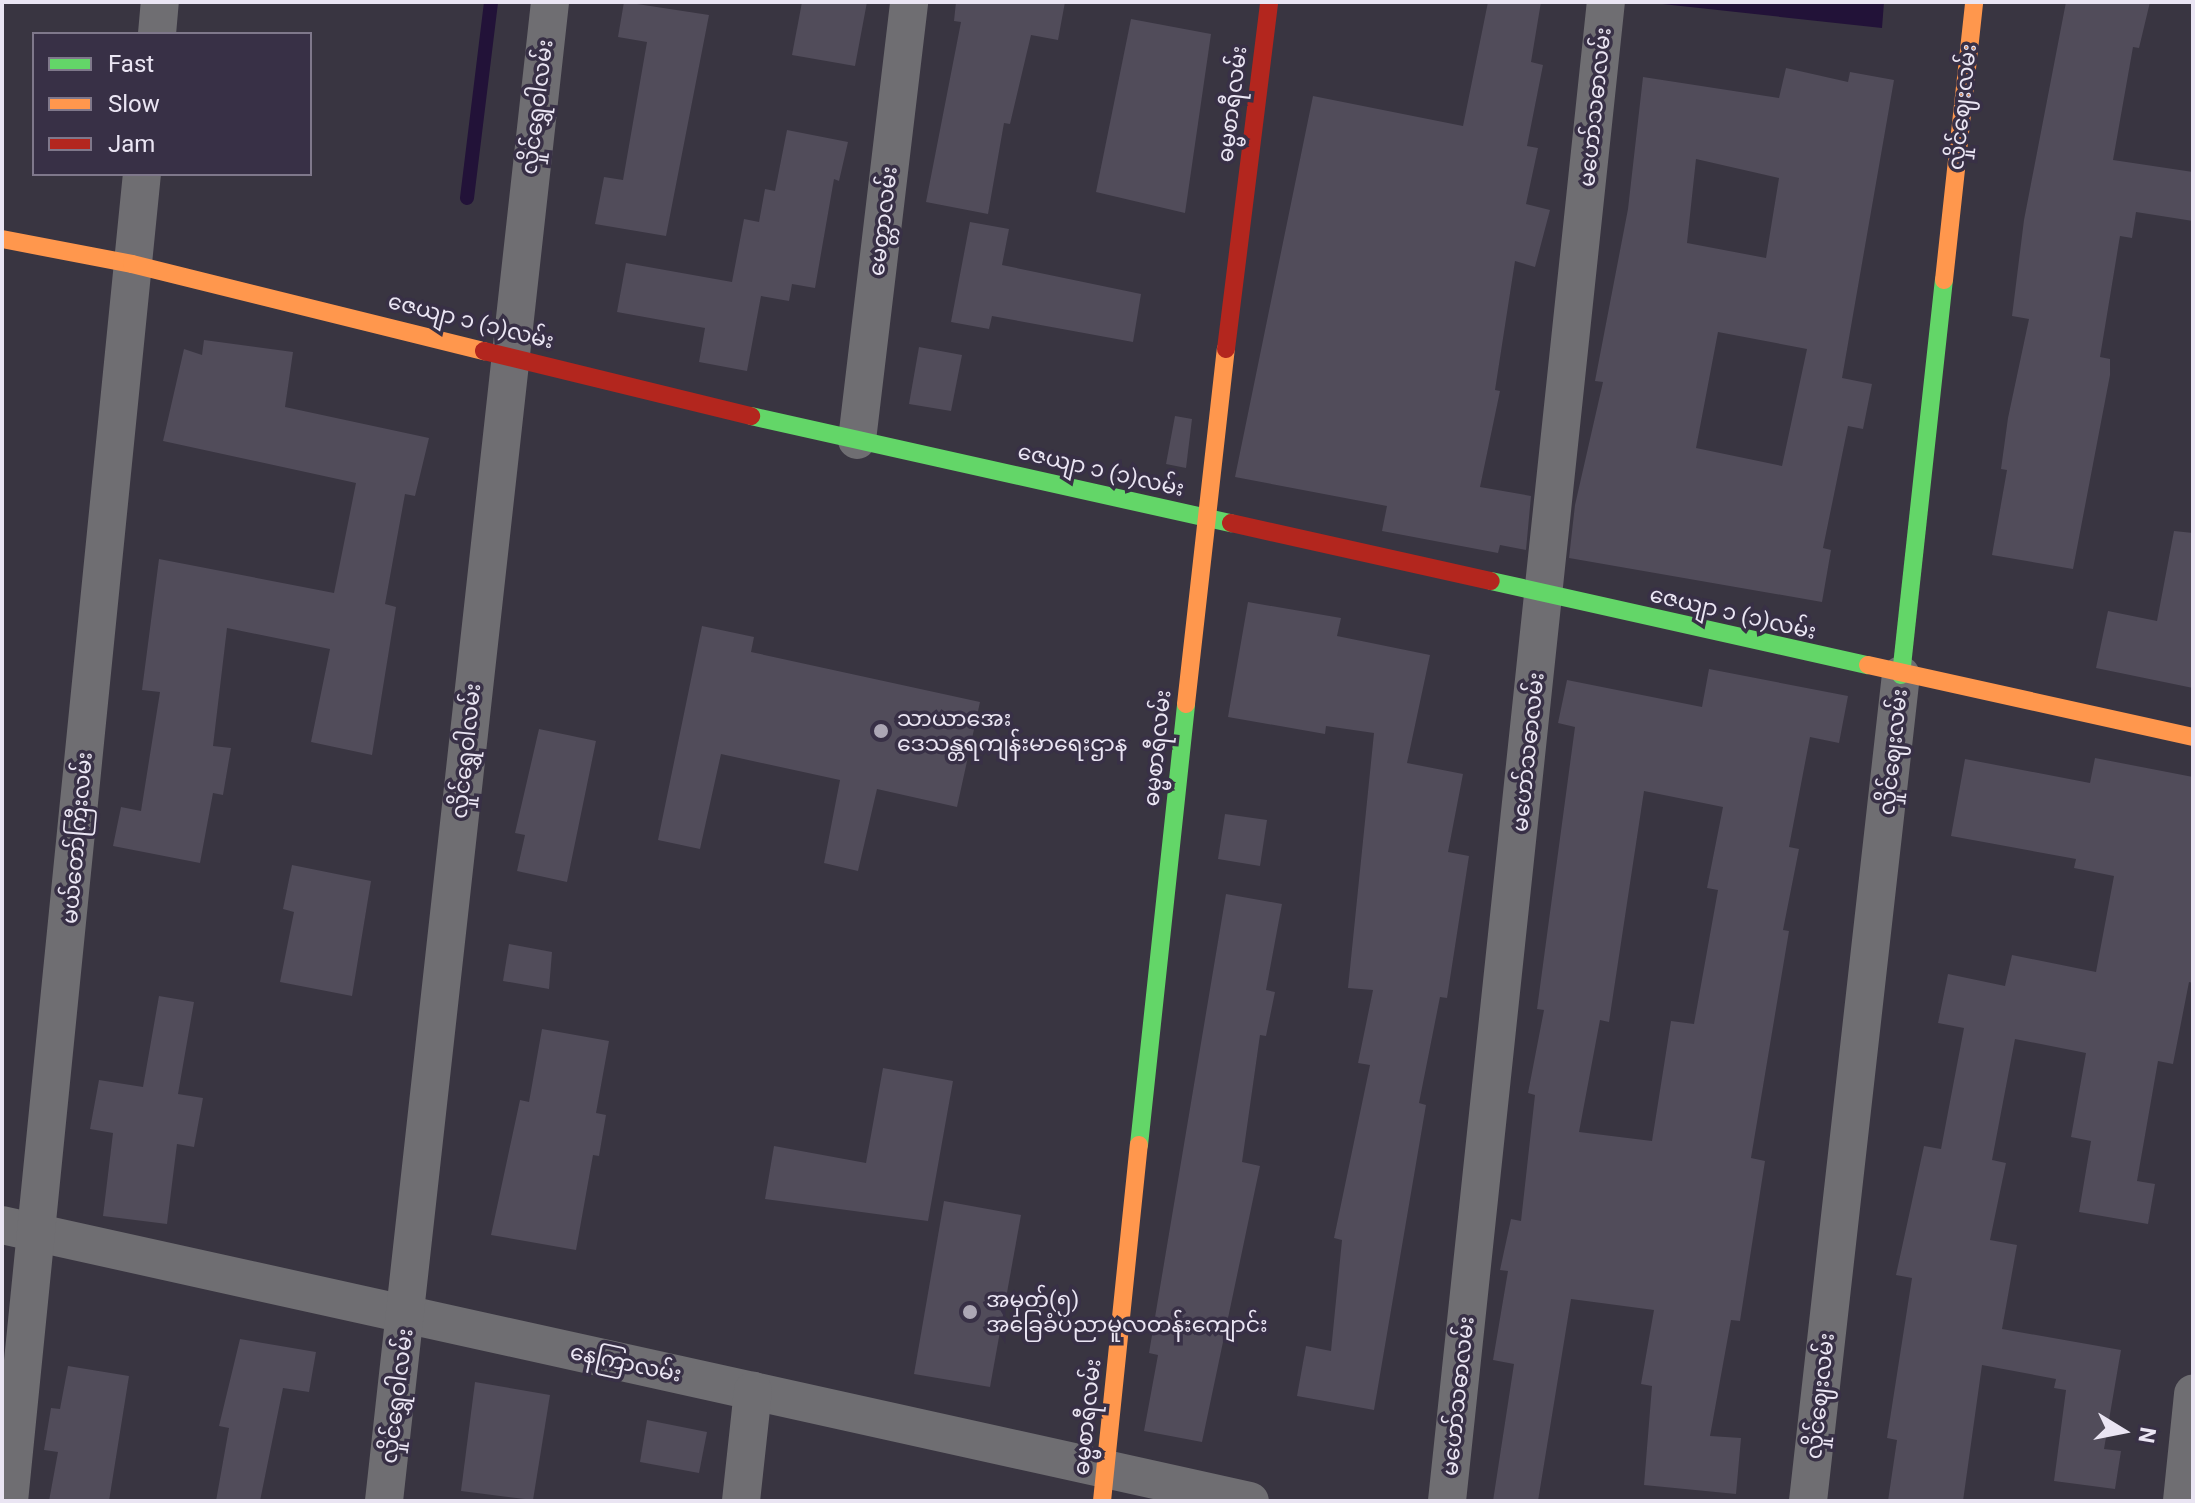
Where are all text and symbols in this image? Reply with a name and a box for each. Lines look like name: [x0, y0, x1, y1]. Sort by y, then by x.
street label: မဟော်သဓာလမ်း: [1574, 26, 1616, 188]
legend: [32, 32, 312, 176]
street label: လှိုင်ရွှေဝါလမ်း: [516, 38, 558, 176]
street label: လှိုင်ဈေးလမ်း: [1942, 43, 1982, 171]
street label: ဓမ္မစာရီလမ်း: [1212, 44, 1252, 164]
text: Fast: [108, 50, 154, 78]
text: Slow: [108, 90, 160, 118]
text: Jam: [108, 130, 155, 158]
street label: မေတ္တာလမ်း: [863, 165, 903, 277]
street label: ဇေယျာ ၁ (၁)လမ်း: [385, 288, 557, 354]
street label: ဇေယျာ ၁ (၁)လမ်း: [1015, 438, 1187, 502]
street label: ဇေယျာ ၁ (၁)လမ်း: [1647, 581, 1819, 645]
street label: မဟော်သဓာလမ်း: [1507, 671, 1549, 833]
street label: လှိုင်ရွှေဝါလမ်း: [446, 682, 486, 820]
street label: ဓမ္မစာရီလမ်း: [1138, 688, 1176, 808]
street label: လှိုင်ဈေးလမ်း: [1873, 688, 1913, 816]
place label: သာယာအေး ဒေသန္တရကျန်းမာရေးဌာန: [897, 705, 1127, 756]
marker: သာယာအေး ဒေသန္တရကျန်းမာရေးဌာန: [872, 722, 890, 740]
street label: မယ်တော်ကြီးလမ်း: [56, 751, 98, 925]
place label: အမှတ်(၅) အခြေခံပညာမူလတန်းကျောင်း: [986, 1286, 1268, 1338]
marker: အမှတ်(၅) အခြေခံပညာမူလတန်းကျောင်း: [961, 1303, 979, 1321]
street label: မဟော်သဓာလမ်း: [1437, 1315, 1479, 1477]
street label: လှိုင်ရွှေဝါလမ်း: [376, 1327, 418, 1465]
street label: လှိုင်ဈေးလမ်း: [1800, 1332, 1840, 1460]
street label: နေကြာလမ်း: [568, 1338, 684, 1388]
street label: ဓမ္မစာရီလမ်း: [1068, 1357, 1106, 1477]
north arrow: [2083, 1391, 2163, 1471]
text: N: [2133, 1425, 2161, 1445]

